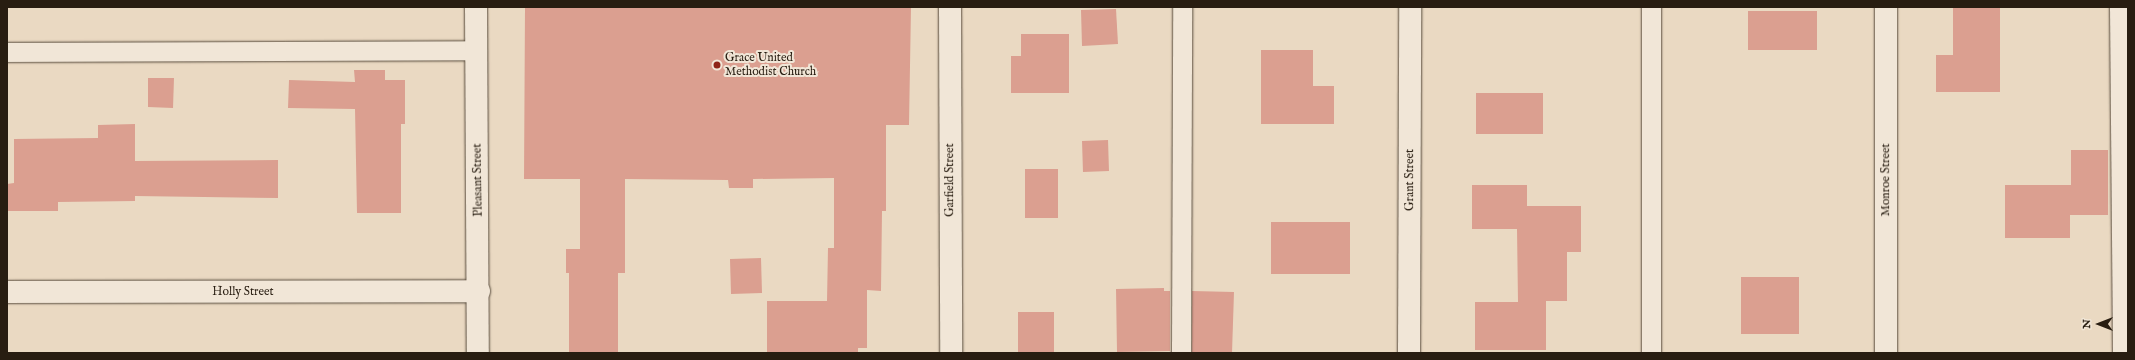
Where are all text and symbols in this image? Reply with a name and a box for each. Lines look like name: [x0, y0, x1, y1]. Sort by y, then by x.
place label: Grace United Methodist Church: [725, 51, 816, 79]
marker: Grace United Methodist Church: [712, 60, 722, 70]
street label: Pleasant Street: [470, 143, 486, 217]
street label: Garfield Street: [943, 143, 957, 217]
street label: Monroe Street: [1879, 144, 1893, 216]
street label: Grant Street: [1403, 149, 1417, 211]
street label: Holly Street: [212, 285, 274, 299]
north arrow: [2079, 304, 2119, 344]
text: N: [2080, 319, 2094, 329]

